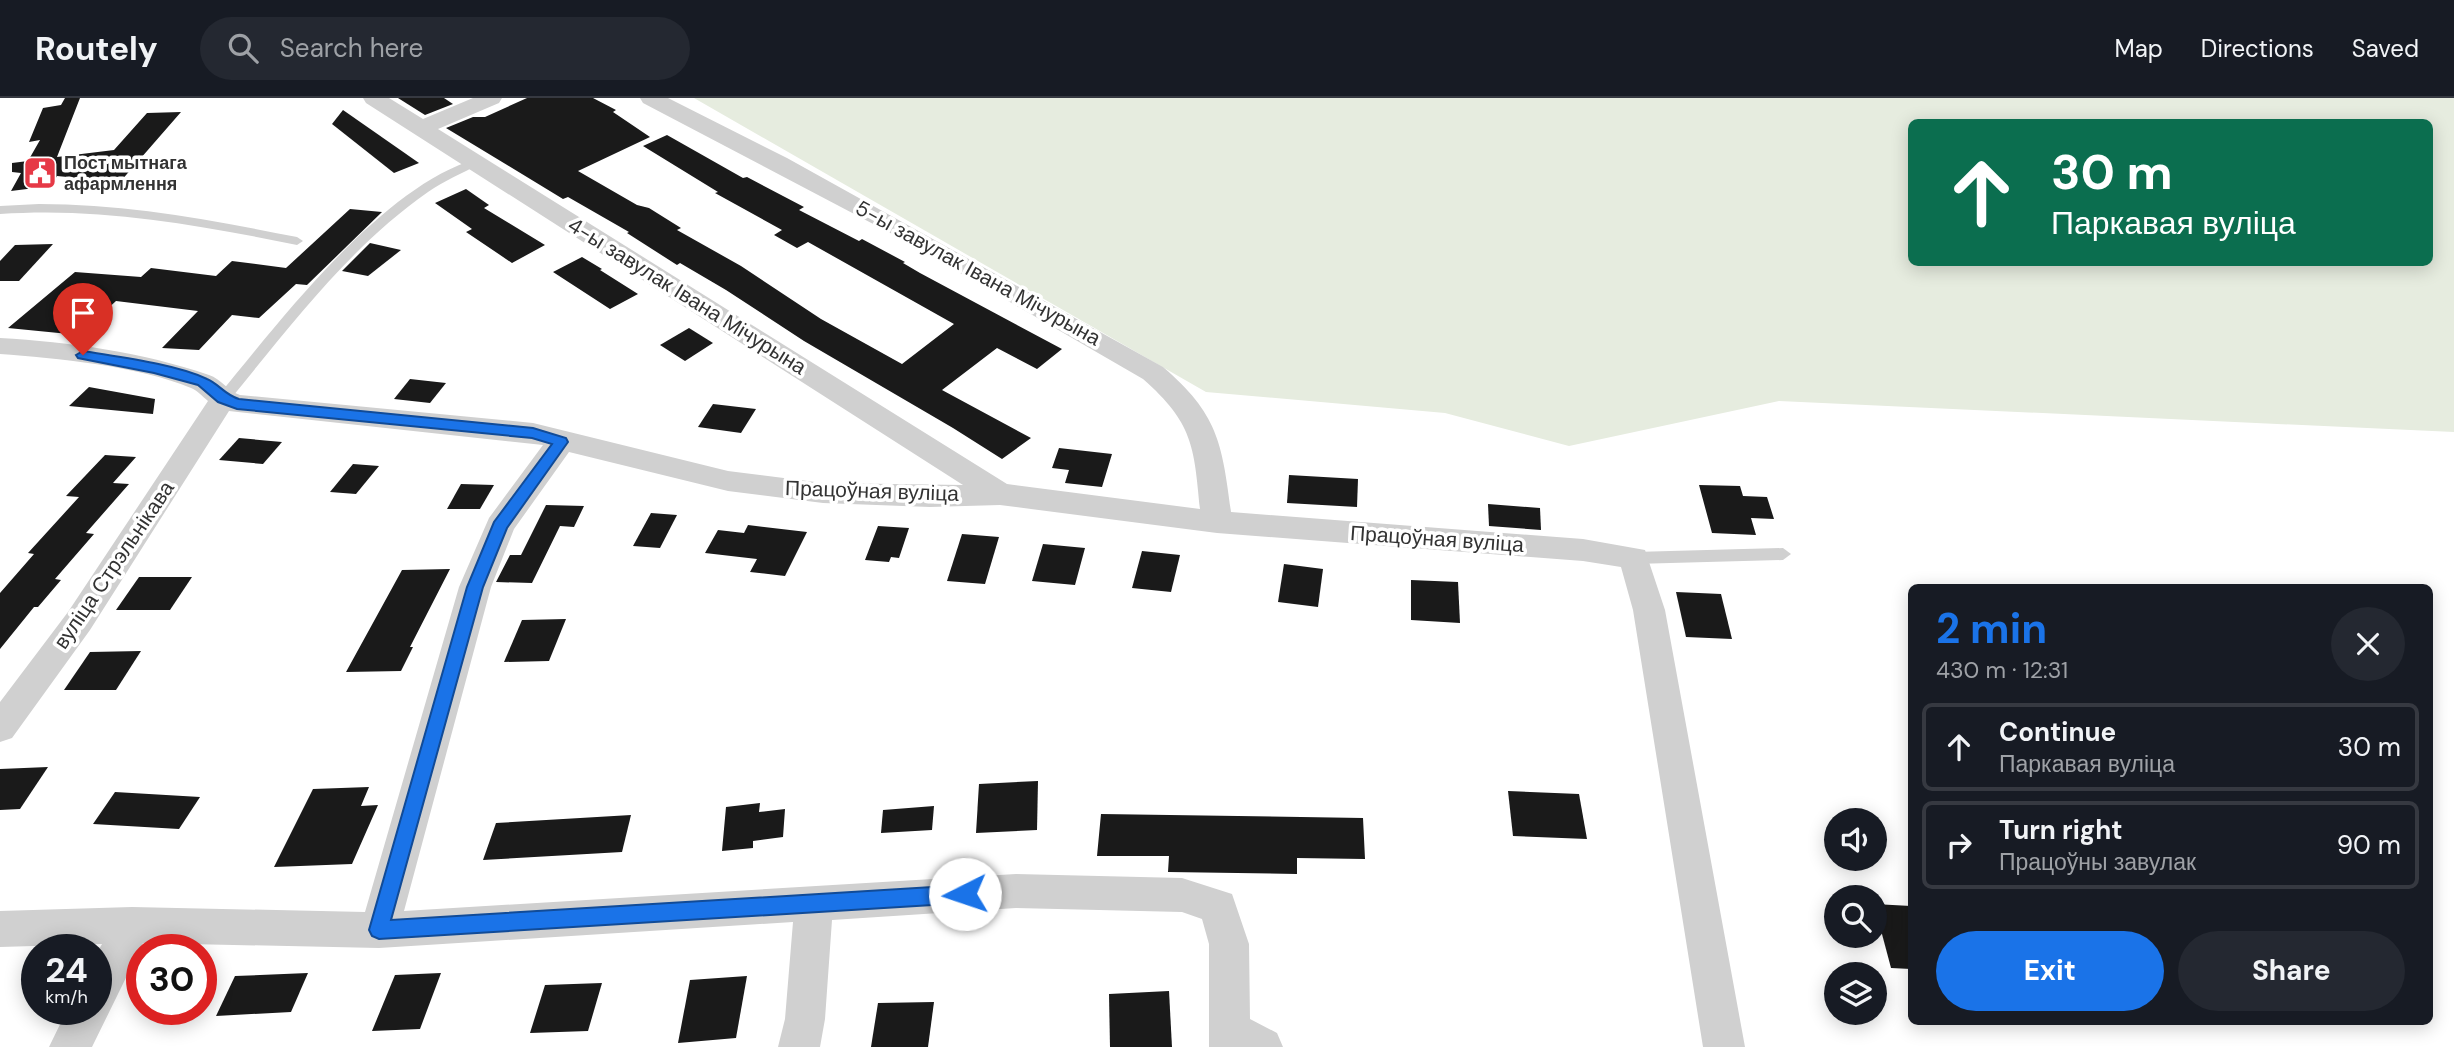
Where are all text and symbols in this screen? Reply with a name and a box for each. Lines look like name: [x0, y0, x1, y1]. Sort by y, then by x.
search box: [200, 17, 690, 80]
text: Routely: [35, 27, 158, 70]
icon: search: [224, 29, 262, 67]
text: Search here: [280, 31, 423, 65]
text: Map: [2115, 33, 2163, 64]
text: Directions: [2201, 33, 2314, 64]
text: Saved: [2352, 33, 2419, 64]
text: 30 m: [2051, 140, 2173, 204]
icon: ahead: [1936, 147, 2027, 238]
place label: Пост мытнага афармлення: [64, 151, 188, 196]
public building icon: Пост мытнага афармлення: [21, 154, 59, 192]
street label: 5-ы завулак Івана Мічурына: [850, 194, 1106, 352]
text: Паркавая вуліца: [2051, 202, 2296, 244]
street label: 4-ы завулак Івана Мічурына: [562, 211, 812, 381]
pin: [53, 283, 113, 355]
icon: arrive: [64, 294, 102, 332]
street label: Працоўная вуліца: [785, 474, 960, 508]
street label: вуліца Стрэльнікава: [47, 475, 181, 655]
street label: Працоўная вуліца: [1349, 519, 1525, 559]
text: 2 min: [1936, 601, 2047, 656]
button: close: [2331, 607, 2405, 681]
text: 430 m · 12:31: [1936, 655, 2068, 685]
text: Continue: [1999, 715, 2116, 749]
icon: ahead: [1940, 728, 1978, 766]
text: 30 m: [2338, 730, 2401, 764]
text: Паркавая вуліца: [1999, 749, 2175, 779]
map controls: [1824, 808, 1887, 1025]
button: sound: [1824, 808, 1887, 871]
text: Turn right: [1999, 813, 2123, 847]
icon: right: [1940, 826, 1978, 864]
text: 90 m: [2337, 828, 2401, 862]
text: Працоўны завулак: [1999, 847, 2196, 877]
position arrow: [928, 857, 1002, 931]
button: search: [1824, 885, 1887, 948]
button: Exit: [1936, 931, 2164, 1011]
button: Share: [2178, 931, 2405, 1011]
speed limit sign: 30: [126, 934, 217, 1025]
text: 24: [45, 947, 88, 993]
button: layers: [1824, 962, 1887, 1025]
text: km/h: [45, 985, 88, 1009]

